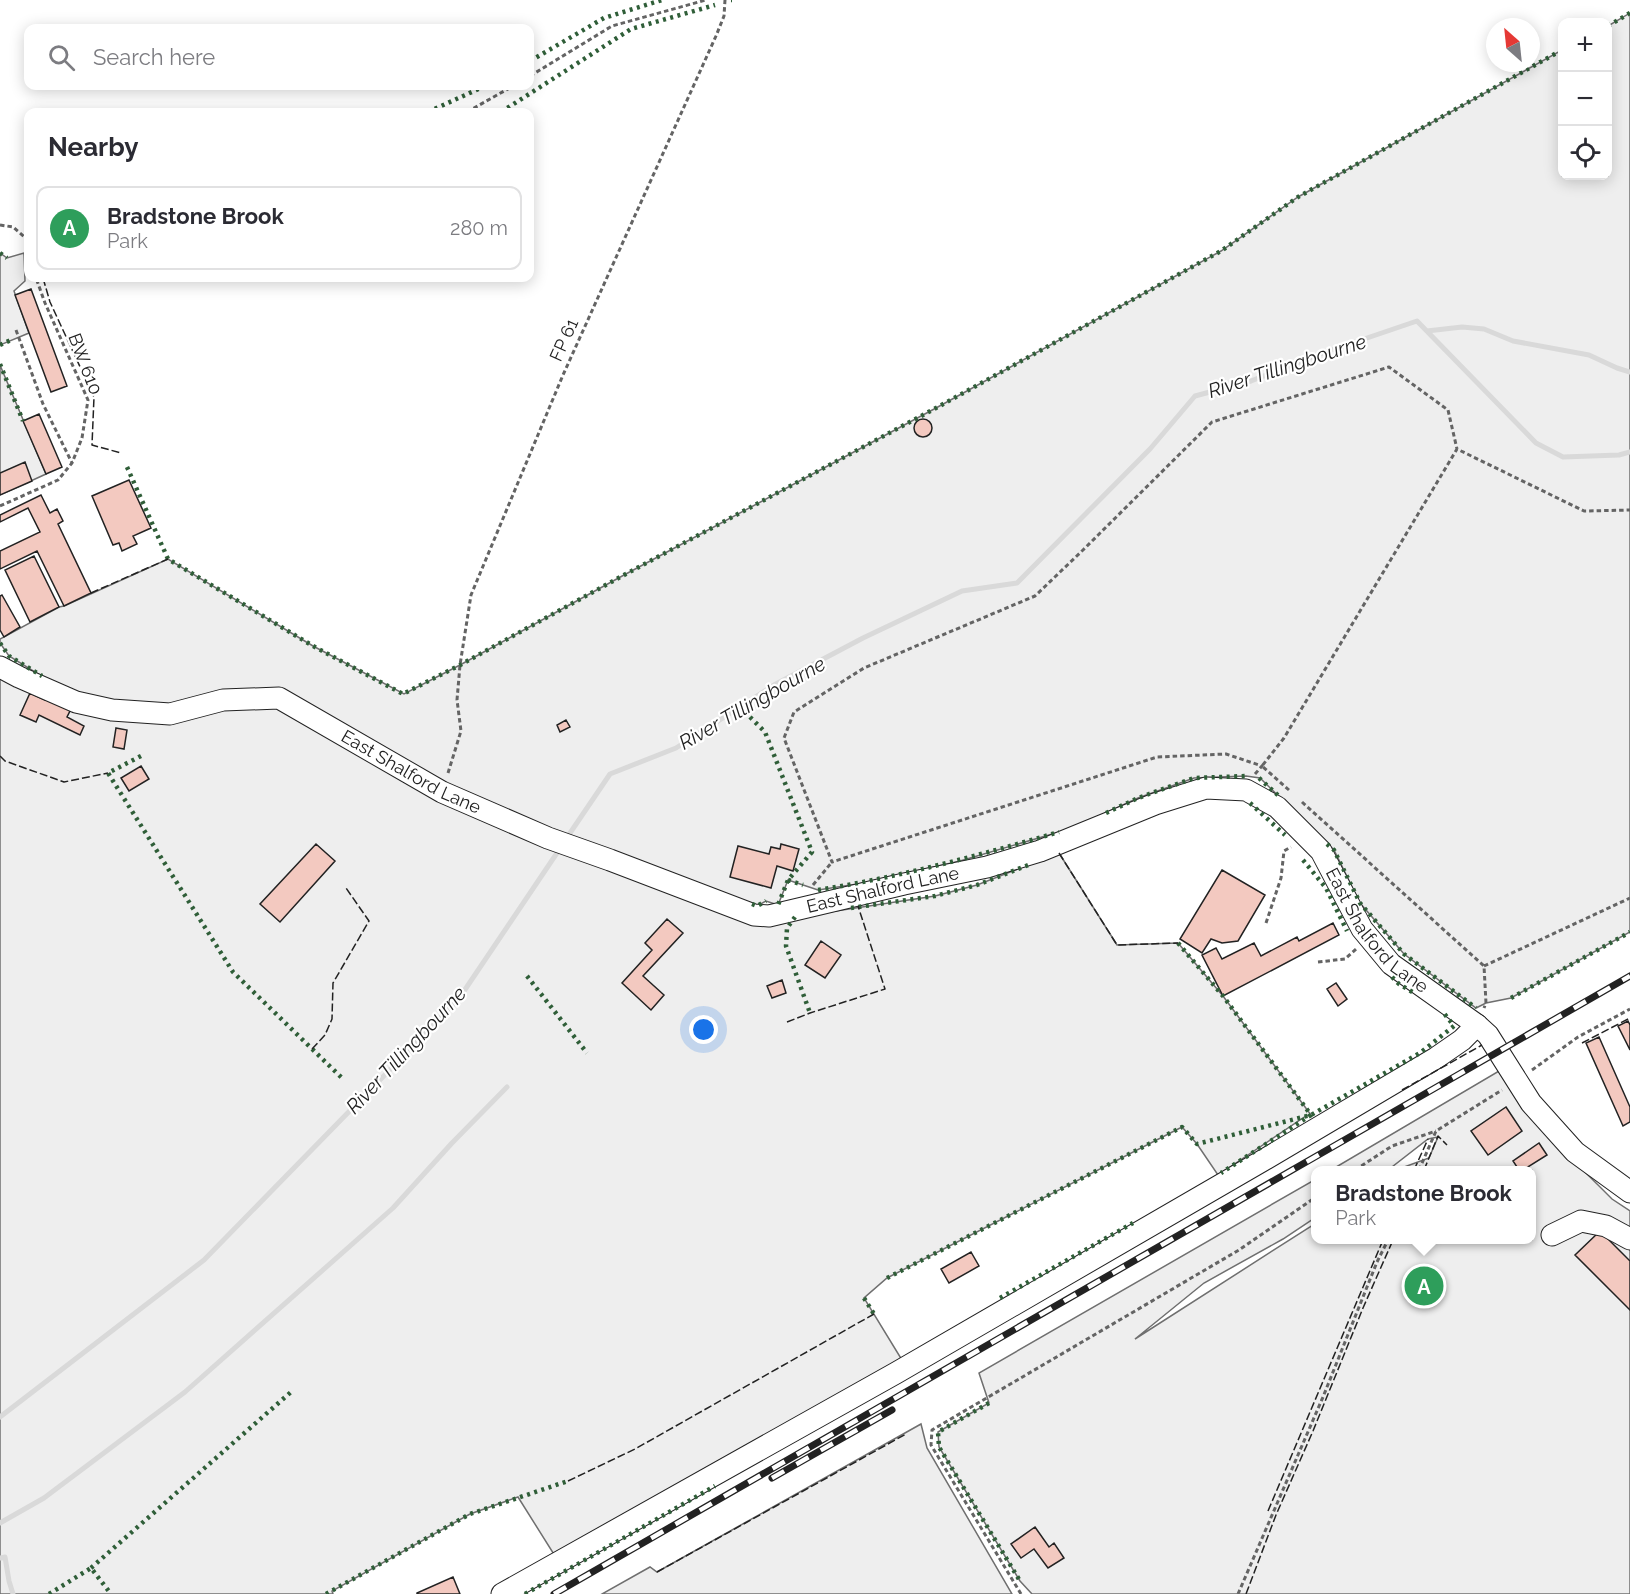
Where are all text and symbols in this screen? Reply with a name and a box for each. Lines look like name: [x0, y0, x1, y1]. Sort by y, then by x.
north arrow: [1486, 18, 1540, 72]
map controls: [1558, 18, 1612, 180]
button: +: [1558, 18, 1612, 72]
search box: [24, 24, 534, 90]
icon: search: [45, 41, 78, 74]
text: Search here: [93, 44, 215, 70]
button: −: [1558, 72, 1612, 126]
button: locate: [1558, 126, 1612, 180]
text: Nearby: [48, 132, 138, 162]
text: Bradstone Brook: [107, 203, 284, 229]
text: A: [63, 216, 76, 240]
text: 280 m: [450, 216, 508, 240]
text: Park: [107, 229, 148, 253]
street label: FP 61: [545, 315, 582, 364]
water label: River Tillingbourne: [1205, 329, 1369, 403]
street label: BW 610: [64, 330, 107, 397]
water label: River Tillingbourne: [675, 651, 830, 755]
street label: East Shalford Lane: [338, 725, 485, 818]
street label: East Shalford Lane: [804, 862, 961, 917]
street label: East Shalford Lane: [1322, 864, 1433, 997]
water label: River Tillingbourne: [341, 981, 471, 1119]
your location: [689, 1015, 718, 1044]
popup: [1311, 1166, 1536, 1244]
text: Bradstone Brook: [1335, 1180, 1512, 1206]
text: Park: [1335, 1206, 1376, 1230]
pin: A: [1404, 1264, 1444, 1308]

